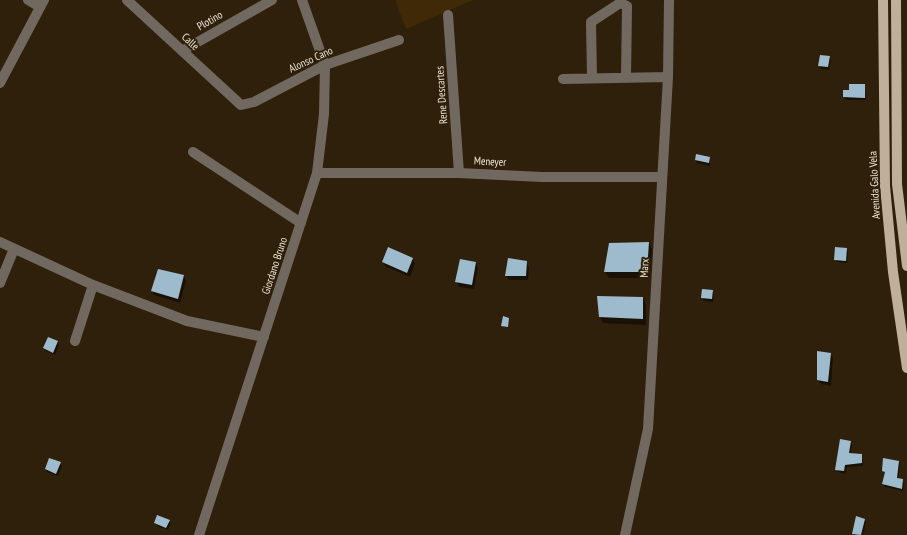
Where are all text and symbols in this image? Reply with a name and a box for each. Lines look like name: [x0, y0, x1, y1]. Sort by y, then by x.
street label: Plotino: [195, 8, 225, 34]
street label: Calle: [179, 31, 201, 53]
street label: Alonso Cano: [287, 44, 335, 76]
street label: Rene Descartes: [433, 66, 451, 124]
street label: Avenida Galo Vela: [867, 151, 883, 219]
street label: Meneyer: [473, 155, 507, 169]
street label: Giordano Bruno: [260, 236, 290, 296]
street label: Marx: [638, 258, 652, 278]

